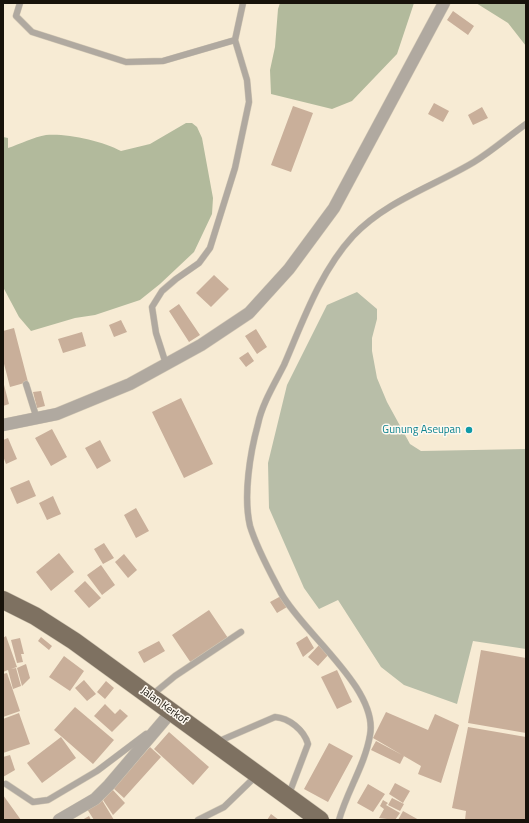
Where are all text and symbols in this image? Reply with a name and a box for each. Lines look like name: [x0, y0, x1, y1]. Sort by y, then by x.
place label: Gunung Aseupan: [382, 423, 461, 437]
marker: Gunung Aseupan: [464, 425, 474, 435]
street label: Jalan Kerkof: [138, 684, 190, 728]

